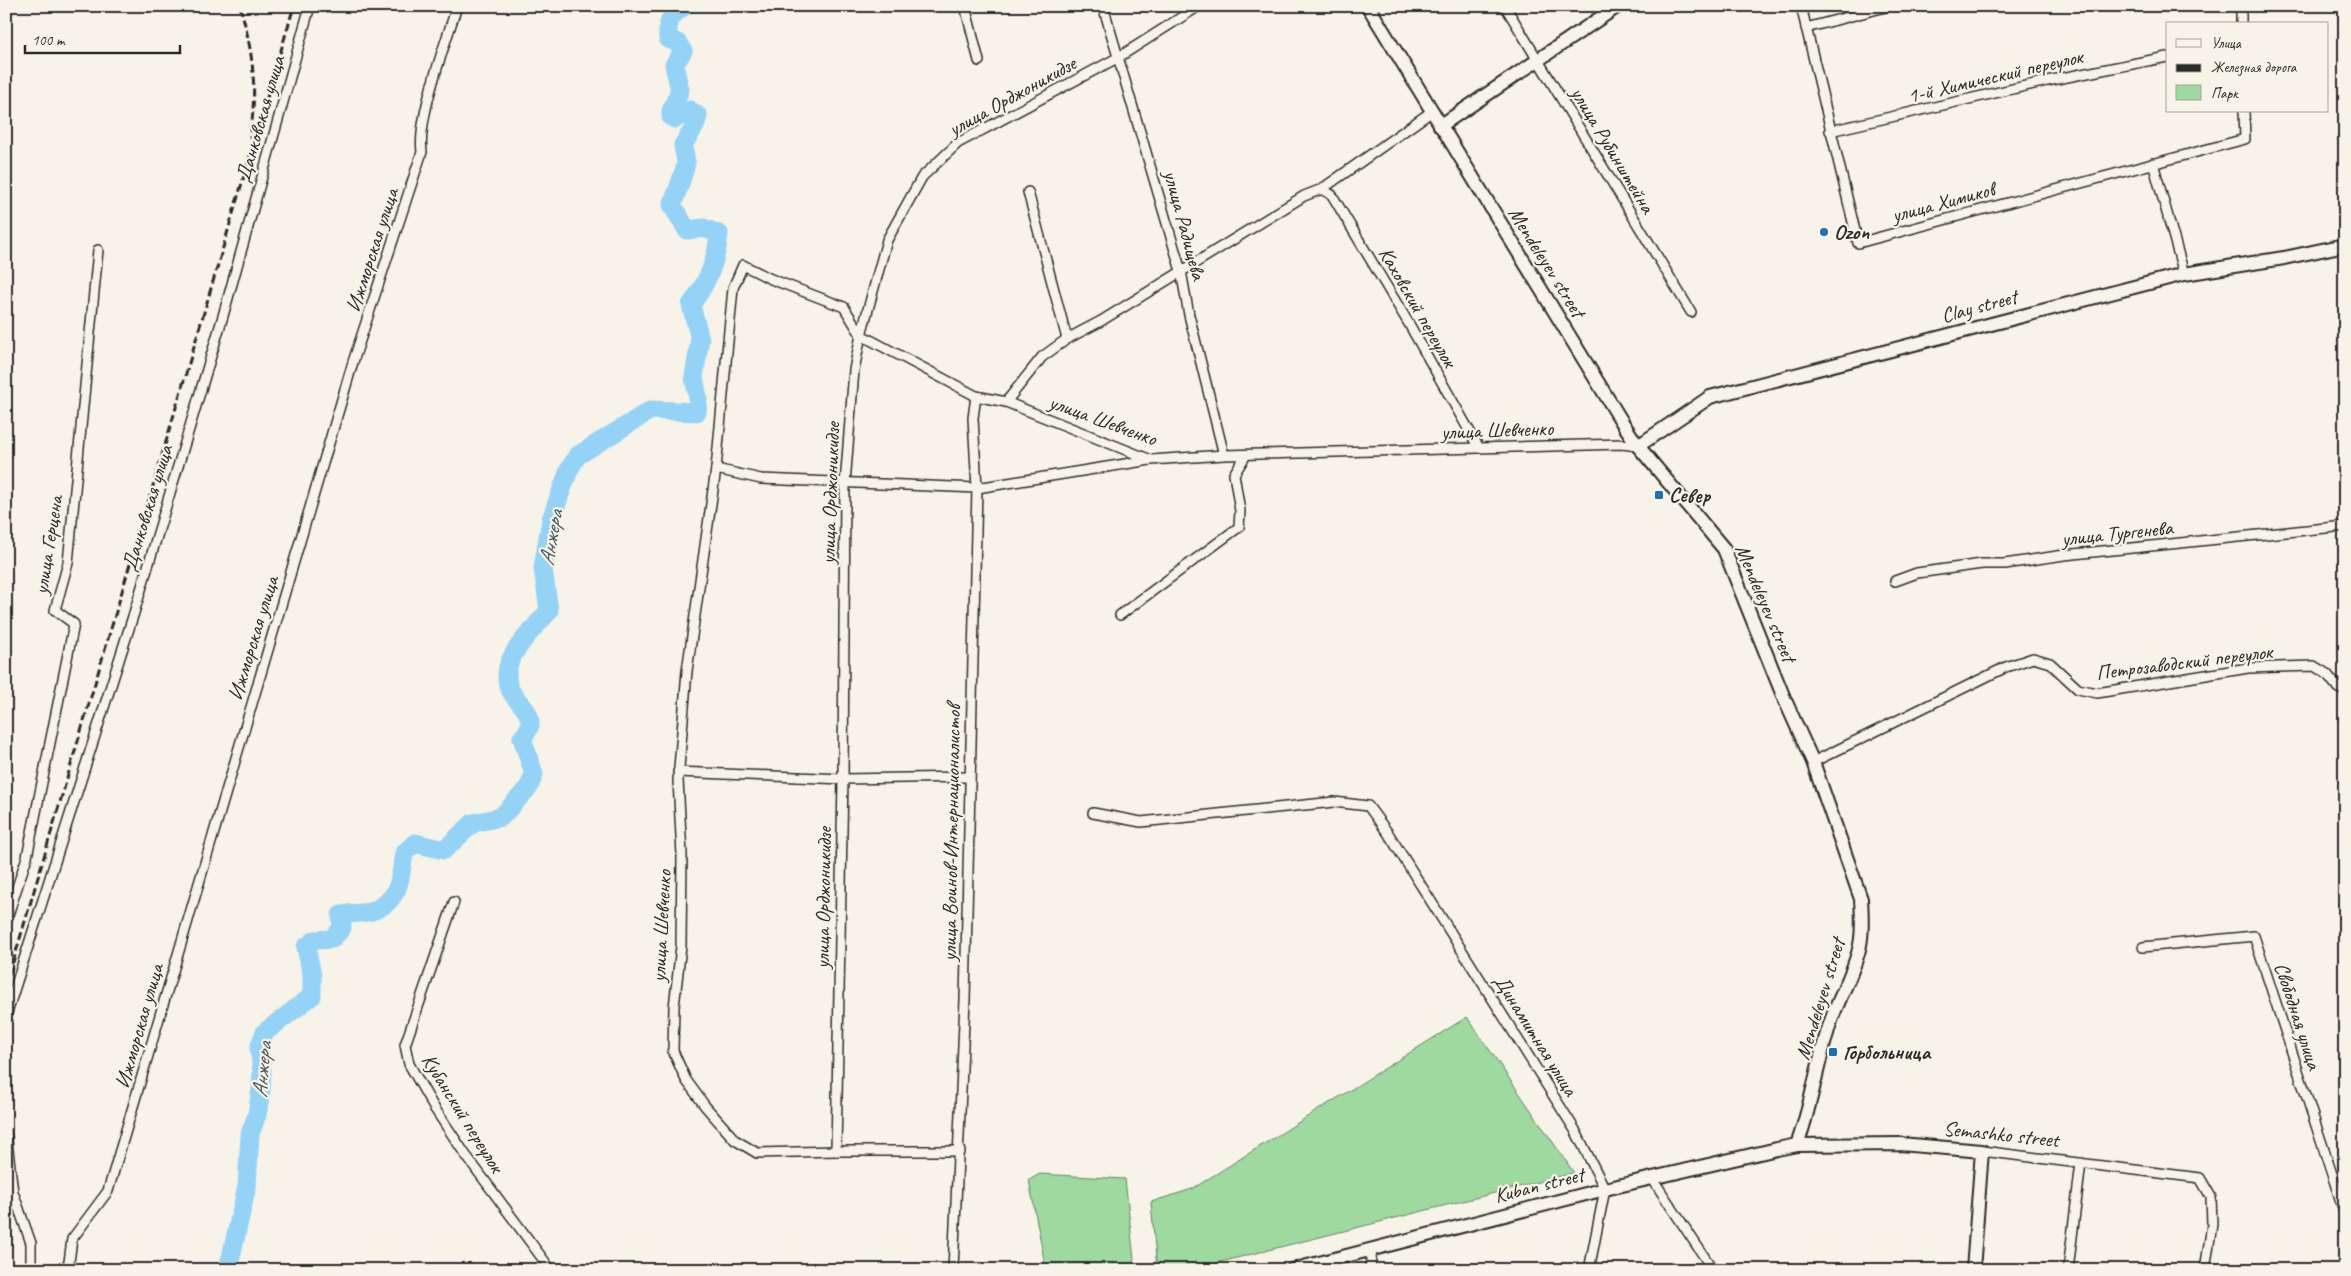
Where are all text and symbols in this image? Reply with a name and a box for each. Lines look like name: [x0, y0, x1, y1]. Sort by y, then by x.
scale bar: [25, 22, 180, 54]
legend: [2166, 22, 2328, 112]
text: 100 m: [32, 31, 66, 50]
text: Улица: [2211, 34, 2242, 53]
street label: 1-й Химический переулок: [1905, 43, 2087, 109]
street label: улица Орджоникидзе: [942, 49, 1082, 143]
street label: Данковская улица: [230, 51, 291, 185]
text: Железная дорога: [2211, 58, 2298, 77]
street label: улица Рубинштейна: [1564, 80, 1662, 220]
text: Парк: [2211, 84, 2239, 103]
street label: улица Радищева: [1157, 165, 1213, 284]
street label: улица Химиков: [1887, 175, 2001, 229]
street label: Ижморская улица: [340, 183, 405, 315]
street label: Mendeleyev street: [1503, 202, 1593, 325]
place label: Ozon: [1834, 219, 1869, 245]
marker: Ozon: [1818, 226, 1830, 238]
street label: Каховский переулок: [1373, 242, 1464, 374]
street label: Clay street: [1938, 283, 2023, 329]
street label: улица Шевченко: [1044, 388, 1162, 452]
street label: улица Шевченко: [1438, 415, 1555, 445]
street label: улица Орджоникидзе: [814, 419, 846, 566]
street label: Данковская улица: [116, 440, 179, 574]
place label: Север: [1669, 482, 1711, 508]
marker: Север: [1653, 489, 1665, 501]
street label: улица Герцена: [27, 491, 69, 598]
water label: Анжера: [532, 506, 570, 568]
street label: улица Тургенева: [2058, 514, 2176, 552]
street label: Mendeleyev street: [1730, 540, 1804, 669]
street label: Ижморская улица: [222, 571, 285, 703]
street label: Петрозаводский переулок: [2095, 638, 2276, 686]
street label: улица Воинов-Интернационалистов: [936, 700, 966, 964]
street label: улица Орджоникидзе: [809, 825, 837, 971]
street label: улица Шевченко: [645, 868, 677, 985]
street label: Mendeleyev street: [1789, 932, 1852, 1063]
street label: Ижморская улица: [109, 958, 170, 1091]
street label: Свободная улица: [2268, 959, 2328, 1075]
street label: Динамитная улица: [1488, 969, 1585, 1102]
water label: Анжера: [246, 1039, 279, 1099]
place label: Горбольница: [1843, 1039, 1932, 1065]
marker: Горбольница: [1827, 1046, 1839, 1058]
street label: Кубанский переулок: [416, 1049, 511, 1179]
street label: Semashko street: [1942, 1115, 2062, 1153]
street label: Kuban street: [1492, 1161, 1589, 1209]

